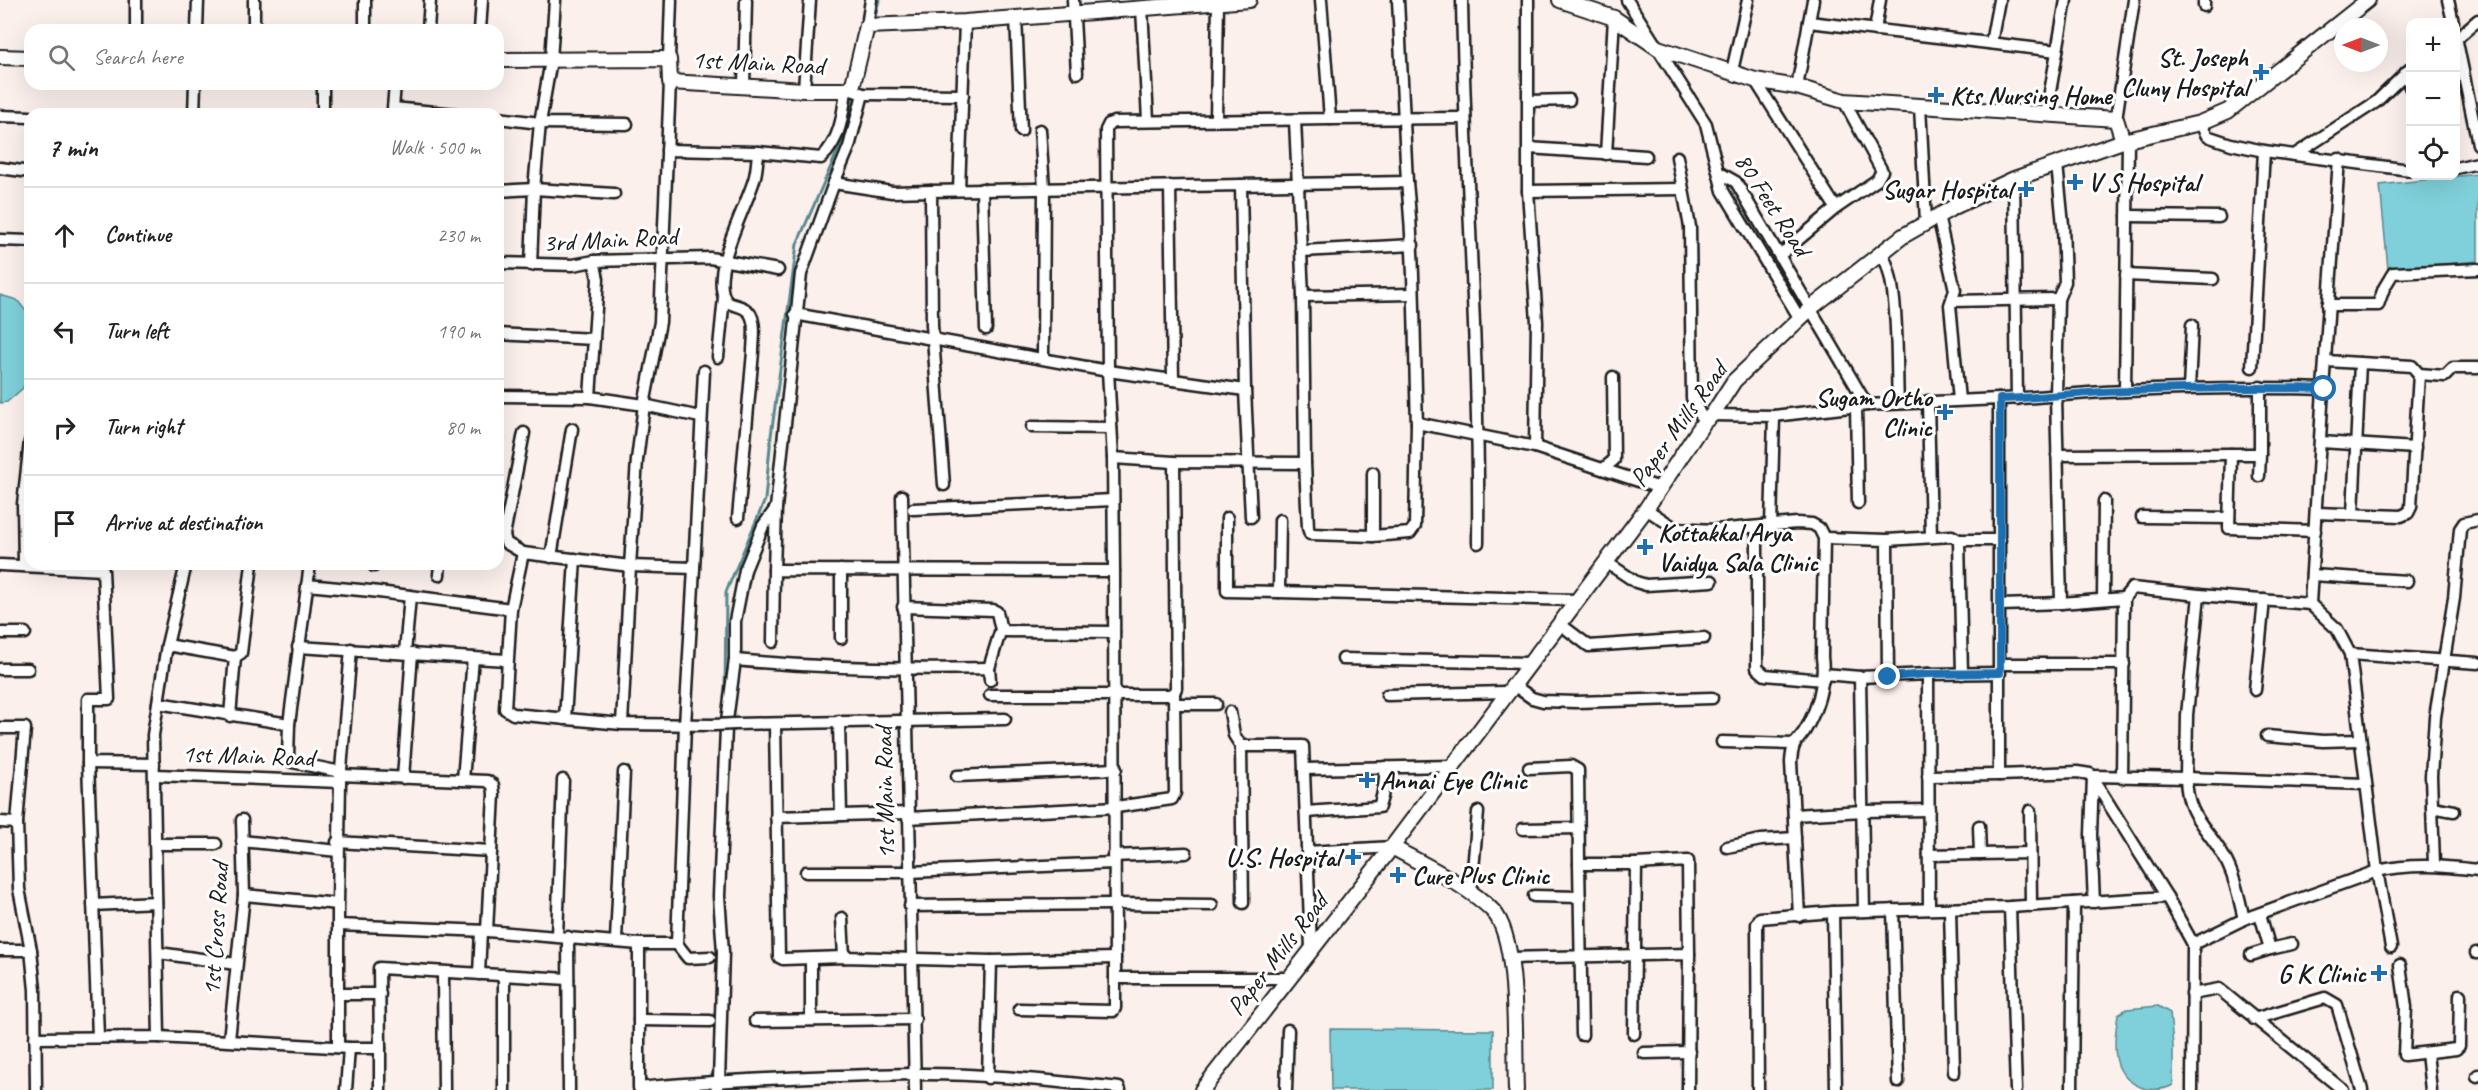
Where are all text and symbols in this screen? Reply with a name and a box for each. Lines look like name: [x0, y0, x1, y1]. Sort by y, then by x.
north arrow: [2334, 18, 2388, 72]
map controls: [2406, 18, 2460, 180]
button: +: [2406, 18, 2460, 72]
search box: [24, 24, 504, 90]
icon: search: [45, 41, 78, 74]
place label: St. Joseph Cluny Hospital: [2121, 41, 2253, 104]
text: Search here: [93, 43, 183, 71]
street label: 1st Main Road: [691, 43, 829, 83]
marker: St. Joseph Cluny Hospital: [2252, 63, 2270, 81]
button: −: [2406, 72, 2460, 126]
place label: Kts Nursing Home: [1950, 79, 2113, 112]
marker: Kts Nursing Home: [1927, 86, 1945, 104]
button: locate: [2406, 126, 2460, 180]
text: 7 min: [48, 131, 98, 164]
text: Walk · 500 m: [390, 135, 480, 160]
street label: 80 Feet Road: [1727, 146, 1820, 265]
place label: V S Hospital: [2088, 166, 2204, 199]
place label: Sugar Hospital: [1882, 173, 2017, 206]
marker: V S Hospital: [2066, 173, 2084, 191]
marker: Sugar Hospital: [2017, 180, 2035, 198]
icon: ahead: [48, 219, 81, 252]
street label: 3rd Main Road: [542, 219, 682, 259]
text: Continue: [105, 221, 171, 249]
text: 230 m: [437, 223, 480, 248]
icon: left: [48, 315, 81, 348]
text: Turn left: [105, 317, 169, 345]
text: 190 m: [437, 319, 480, 344]
street label: Paper Mills Road: [1622, 352, 1737, 493]
route start: [2310, 375, 2336, 401]
place label: Sugam Ortho Clinic: [1815, 381, 1934, 444]
marker: Sugam Ortho Clinic: [1936, 403, 1954, 421]
icon: right: [48, 411, 81, 444]
text: Turn right: [105, 413, 182, 441]
text: 80 m: [446, 415, 480, 440]
icon: arrive: [48, 507, 81, 540]
text: Arrive at destination: [105, 509, 262, 537]
place label: Kottakkal Arya Vaidya Sala Clinic: [1658, 516, 1819, 579]
marker: Kottakkal Arya Vaidya Sala Clinic: [1636, 538, 1654, 556]
route end: [1874, 663, 1900, 689]
street label: 1st Main Road: [867, 723, 902, 859]
street label: 1st Main Road: [181, 737, 318, 774]
place label: Annai Eye Clinic: [1380, 764, 1528, 797]
marker: Annai Eye Clinic: [1358, 771, 1376, 789]
place label: U.S. Hospital: [1226, 841, 1345, 874]
marker: U.S. Hospital: [1344, 848, 1362, 866]
street label: 1st Cross Road: [194, 858, 237, 997]
place label: Cure Plus Clinic: [1412, 859, 1551, 892]
marker: Cure Plus Clinic: [1389, 866, 1407, 884]
street label: Paper Mills Road: [1219, 884, 1338, 1022]
place label: G K Clinic: [2278, 957, 2367, 990]
marker: G K Clinic: [2370, 964, 2388, 982]

